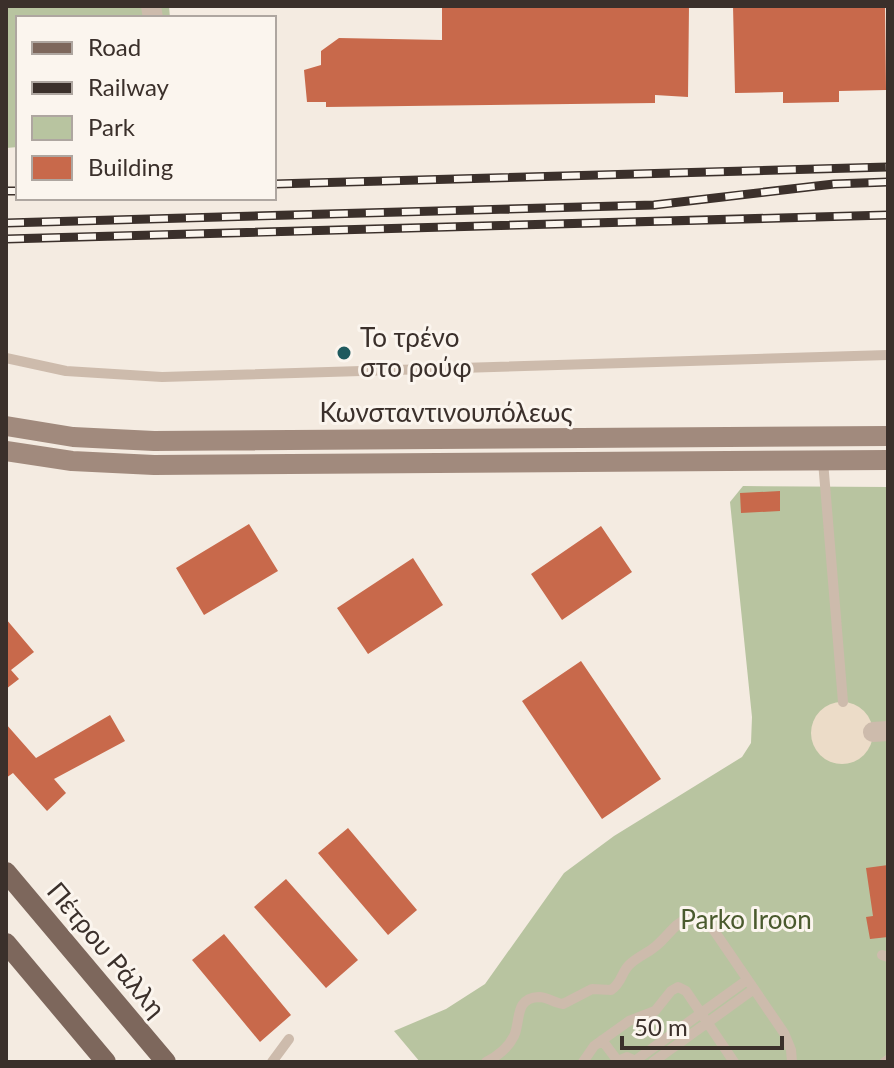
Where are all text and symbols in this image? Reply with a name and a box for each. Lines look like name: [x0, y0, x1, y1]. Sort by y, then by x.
legend: [16, 16, 276, 200]
text: Road: [88, 32, 141, 61]
text: Railway: [88, 72, 170, 101]
text: Park: [88, 112, 136, 141]
text: Building: [88, 152, 173, 181]
place label: Το τρένο στο ρούφ: [360, 321, 472, 383]
marker: Το τρένο στο ρούφ: [335, 344, 353, 362]
street label: Κωνσταντινουπόλεως: [319, 396, 573, 428]
street label: Πέτρου Ράλλη: [41, 875, 173, 1023]
park label: Parko Iroon: [680, 903, 812, 935]
scale bar: [622, 1000, 782, 1050]
text: 50 m: [634, 1012, 688, 1041]

